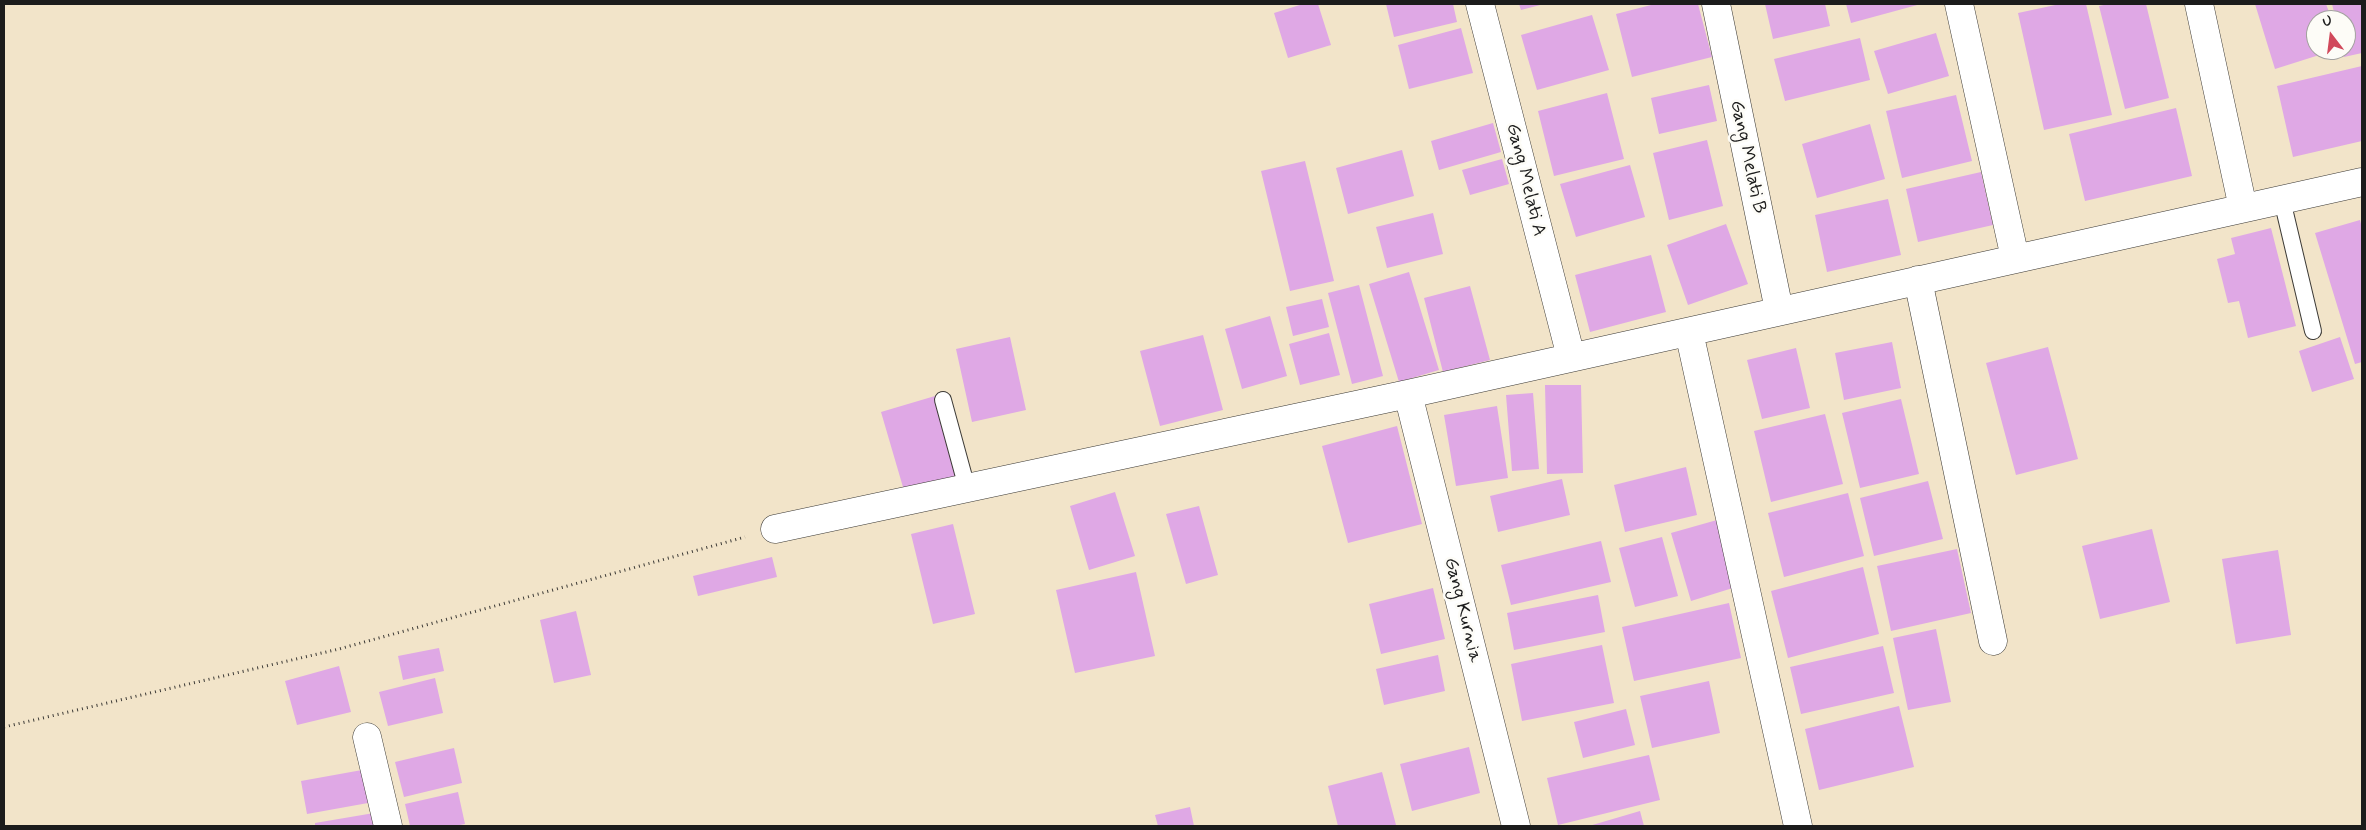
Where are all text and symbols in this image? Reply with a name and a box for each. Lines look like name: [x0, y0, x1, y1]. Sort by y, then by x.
north arrow: [2306, 10, 2356, 60]
text: U: [2321, 12, 2334, 31]
street label: Gang Melati B: [1724, 98, 1770, 216]
street label: Gang Melati A: [1500, 121, 1550, 239]
street label: Gang Kurnia: [1438, 555, 1486, 665]

